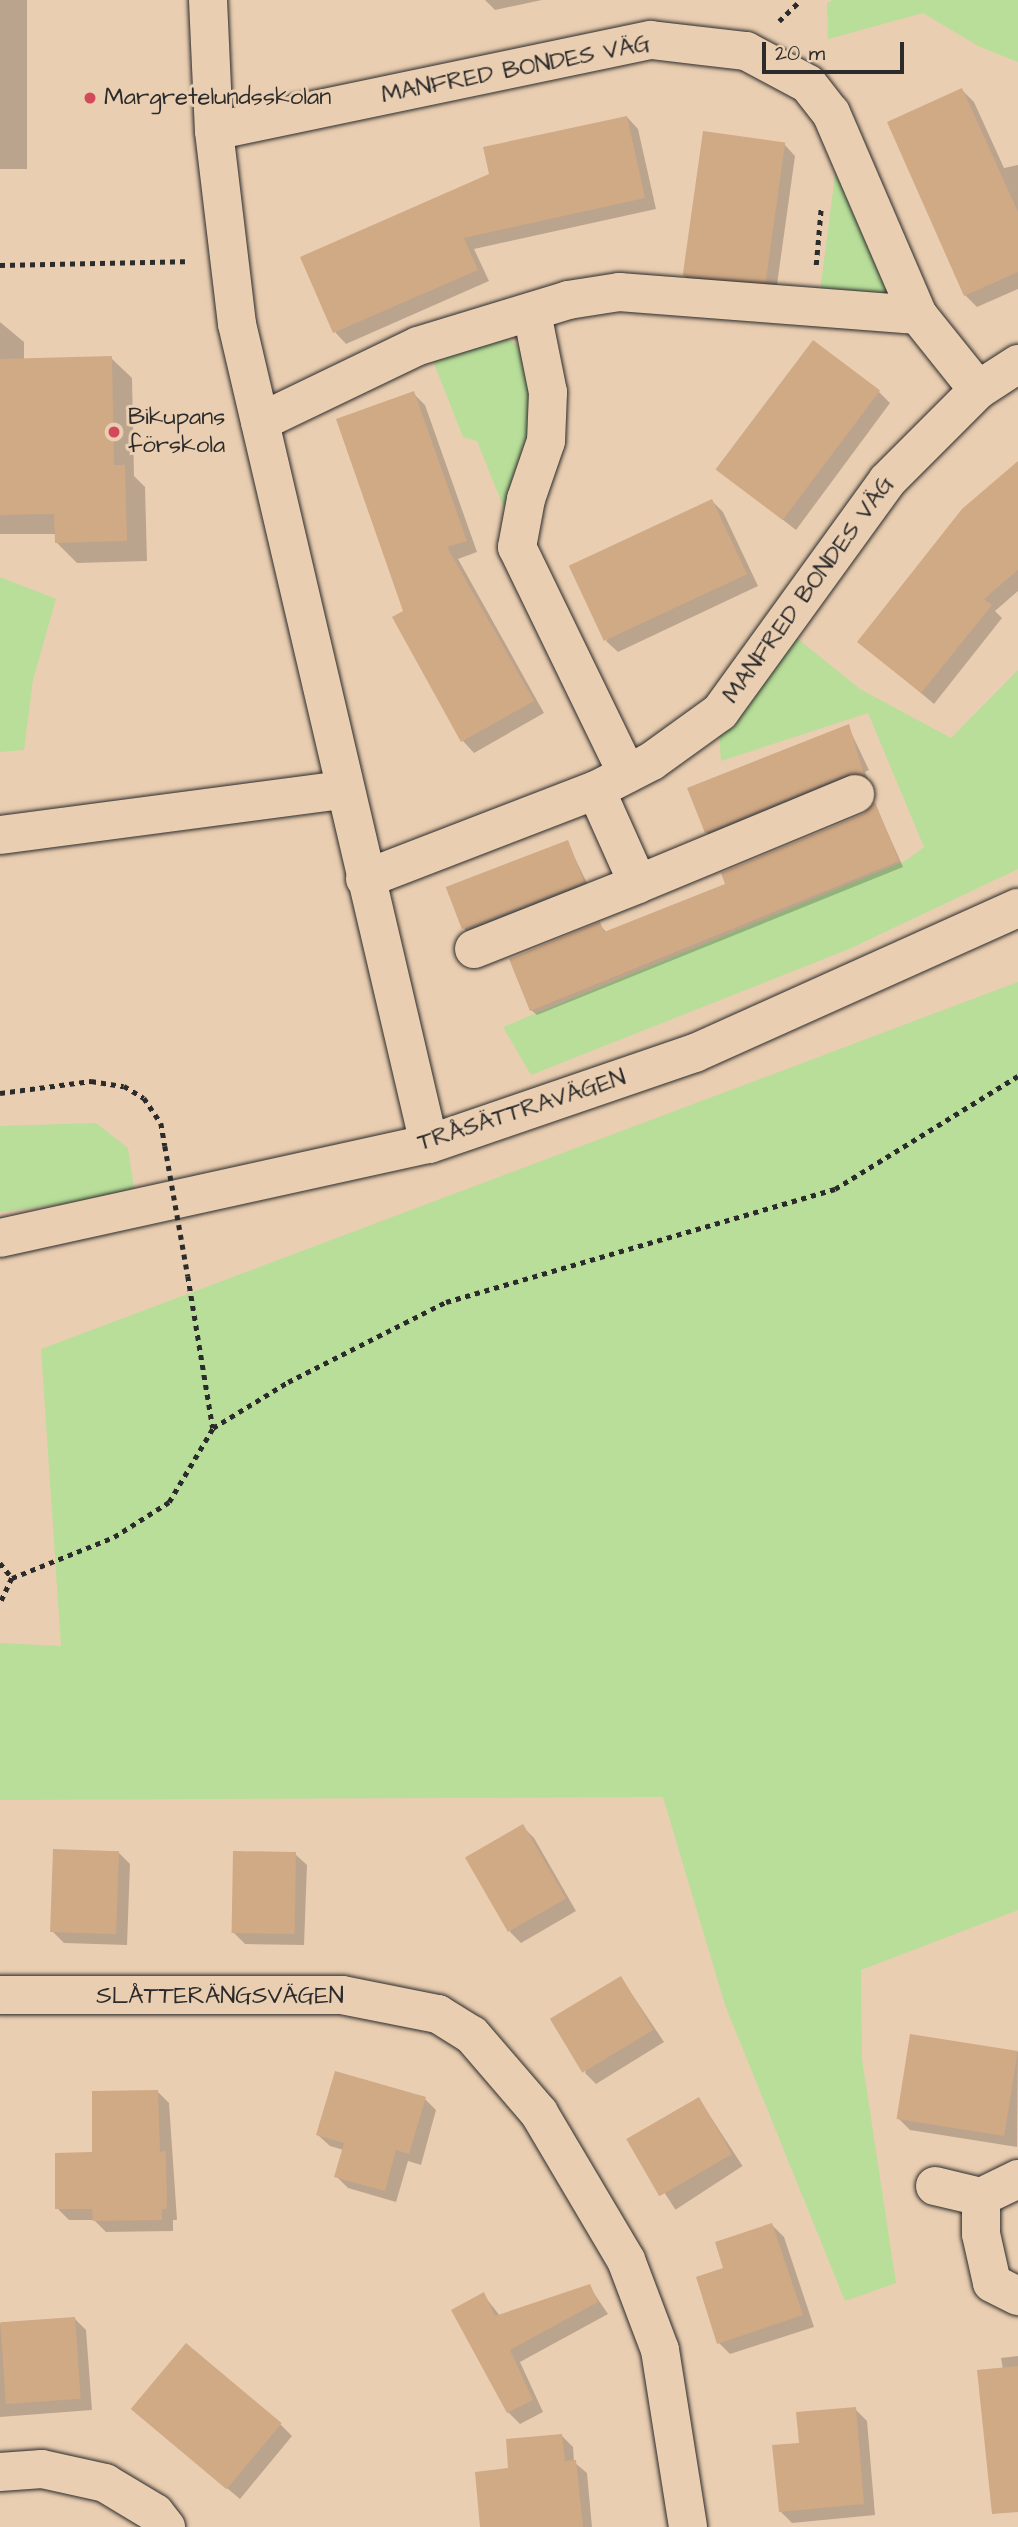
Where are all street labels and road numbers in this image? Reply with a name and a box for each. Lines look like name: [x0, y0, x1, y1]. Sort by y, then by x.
street label: MANFRED BONDES VÄG: [379, 30, 653, 110]
street label: MANFRED BONDES VÄG: [717, 471, 901, 709]
street label: TRÅSÄTTRAVÄGEN: [414, 1064, 630, 1158]
street label: SLÅTTERÄNGSVÄGEN: [96, 1983, 344, 2011]

